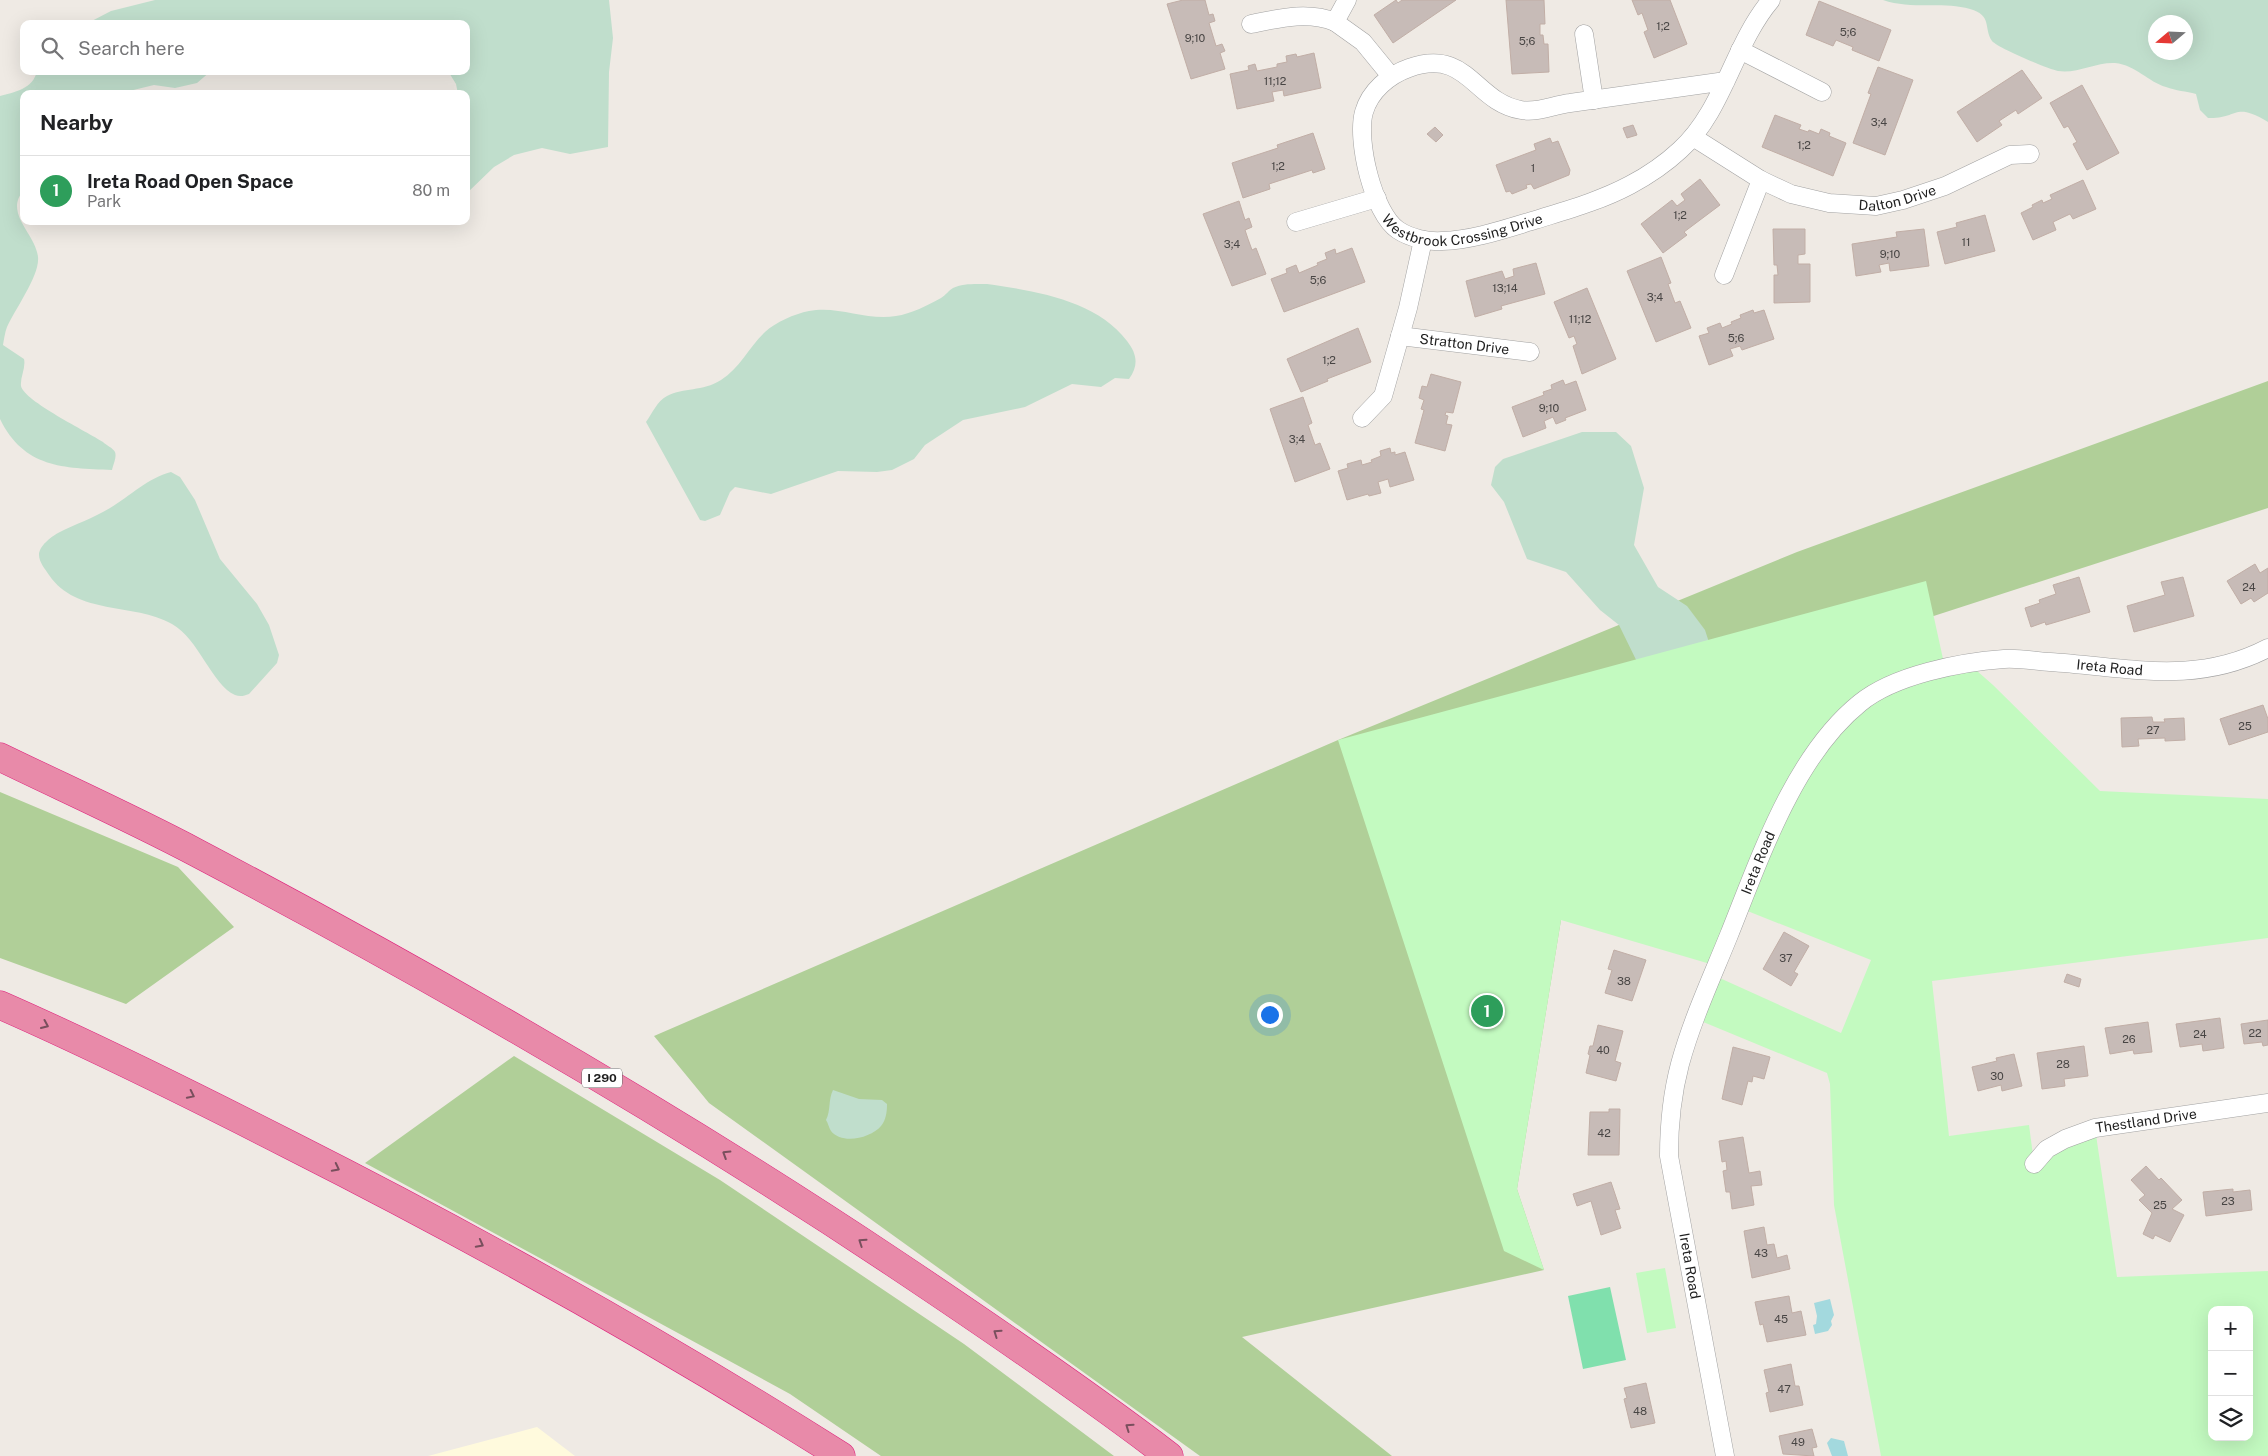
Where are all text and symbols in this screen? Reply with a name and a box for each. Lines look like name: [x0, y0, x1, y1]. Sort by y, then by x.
north arrow: [2148, 15, 2193, 60]
search box: [20, 20, 470, 75]
house number: 1;2: [1656, 20, 1670, 32]
house number: 5;6: [1840, 26, 1856, 38]
house number: 9;10: [1185, 32, 1206, 44]
icon: search: [38, 34, 66, 62]
house number: 5;6: [1519, 35, 1535, 47]
text: Search here: [78, 37, 185, 59]
house number: 11;12: [1264, 75, 1287, 87]
text: Nearby: [40, 110, 113, 135]
house number: 3;4: [1871, 116, 1887, 128]
house number: 1;2: [1797, 139, 1811, 151]
house number: 1;2: [1271, 160, 1285, 172]
house number: 1: [1531, 162, 1535, 174]
text: Ireta Road Open Space: [87, 170, 294, 192]
text: 1: [53, 181, 59, 200]
text: 80 m: [412, 181, 450, 200]
street label: Dalton Drive: [1858, 182, 1938, 214]
text: Park: [87, 192, 121, 211]
street label: Westbrook Crossing Drive: [1382, 202, 1550, 224]
house number: 1;2: [1673, 209, 1687, 221]
text: Westbrook Crossing Drive: [1379, 210, 1545, 249]
house number: 11: [1962, 236, 1970, 248]
house number: 3;4: [1224, 238, 1240, 250]
house number: 9;10: [1880, 248, 1901, 260]
house number: 5;6: [1310, 274, 1326, 286]
house number: 13;14: [1492, 282, 1518, 294]
house number: 3;4: [1647, 291, 1663, 303]
house number: 11;12: [1569, 313, 1592, 325]
street label: Stratton Drive: [1419, 330, 1510, 357]
house number: 5;6: [1728, 332, 1744, 344]
house number: 1;2: [1322, 354, 1336, 366]
house number: 9;10: [1539, 402, 1560, 414]
house number: 3;4: [1289, 433, 1305, 445]
house number: 24: [2242, 581, 2256, 593]
street label: Ireta Road: [2076, 656, 2143, 678]
house number: 25: [2238, 720, 2252, 732]
house number: 27: [2146, 724, 2160, 736]
street label: Ireta Road: [1738, 829, 1778, 897]
house number: 37: [1779, 952, 1793, 964]
house number: 38: [1617, 975, 1631, 987]
pin: 1: [1471, 992, 1503, 1030]
your location: [1257, 1002, 1283, 1028]
one-way arrow: [40, 1018, 49, 1029]
house number: 22: [2248, 1027, 2262, 1039]
house number: 24: [2193, 1028, 2207, 1040]
house number: 26: [2122, 1033, 2136, 1045]
house number: 40: [1596, 1044, 1610, 1056]
house number: 28: [2056, 1058, 2070, 1070]
road number: I 290: [582, 1068, 622, 1088]
house number: 30: [1990, 1070, 2004, 1082]
one-way arrow: [186, 1089, 195, 1099]
street label: Thestland Drive: [2094, 1105, 2198, 1136]
house number: 42: [1597, 1127, 1611, 1139]
one-way arrow: [722, 1150, 731, 1160]
one-way arrow: [331, 1162, 340, 1172]
house number: 23: [2221, 1195, 2235, 1207]
house number: 25: [2153, 1199, 2167, 1211]
street label: Ireta Road: [1676, 1232, 1704, 1300]
one-way arrow: [474, 1238, 483, 1248]
one-way arrow: [859, 1239, 868, 1248]
house number: 43: [1754, 1247, 1768, 1259]
map controls: [2208, 1306, 2253, 1441]
button: +: [2208, 1306, 2253, 1351]
house number: 45: [1774, 1313, 1788, 1325]
one-way arrow: [993, 1330, 1003, 1339]
button: −: [2208, 1351, 2253, 1396]
house number: 47: [1777, 1383, 1791, 1395]
button: layers: [2208, 1396, 2253, 1441]
house number: 48: [1633, 1405, 1647, 1417]
one-way arrow: [1126, 1424, 1135, 1433]
house number: 49: [1791, 1436, 1805, 1448]

